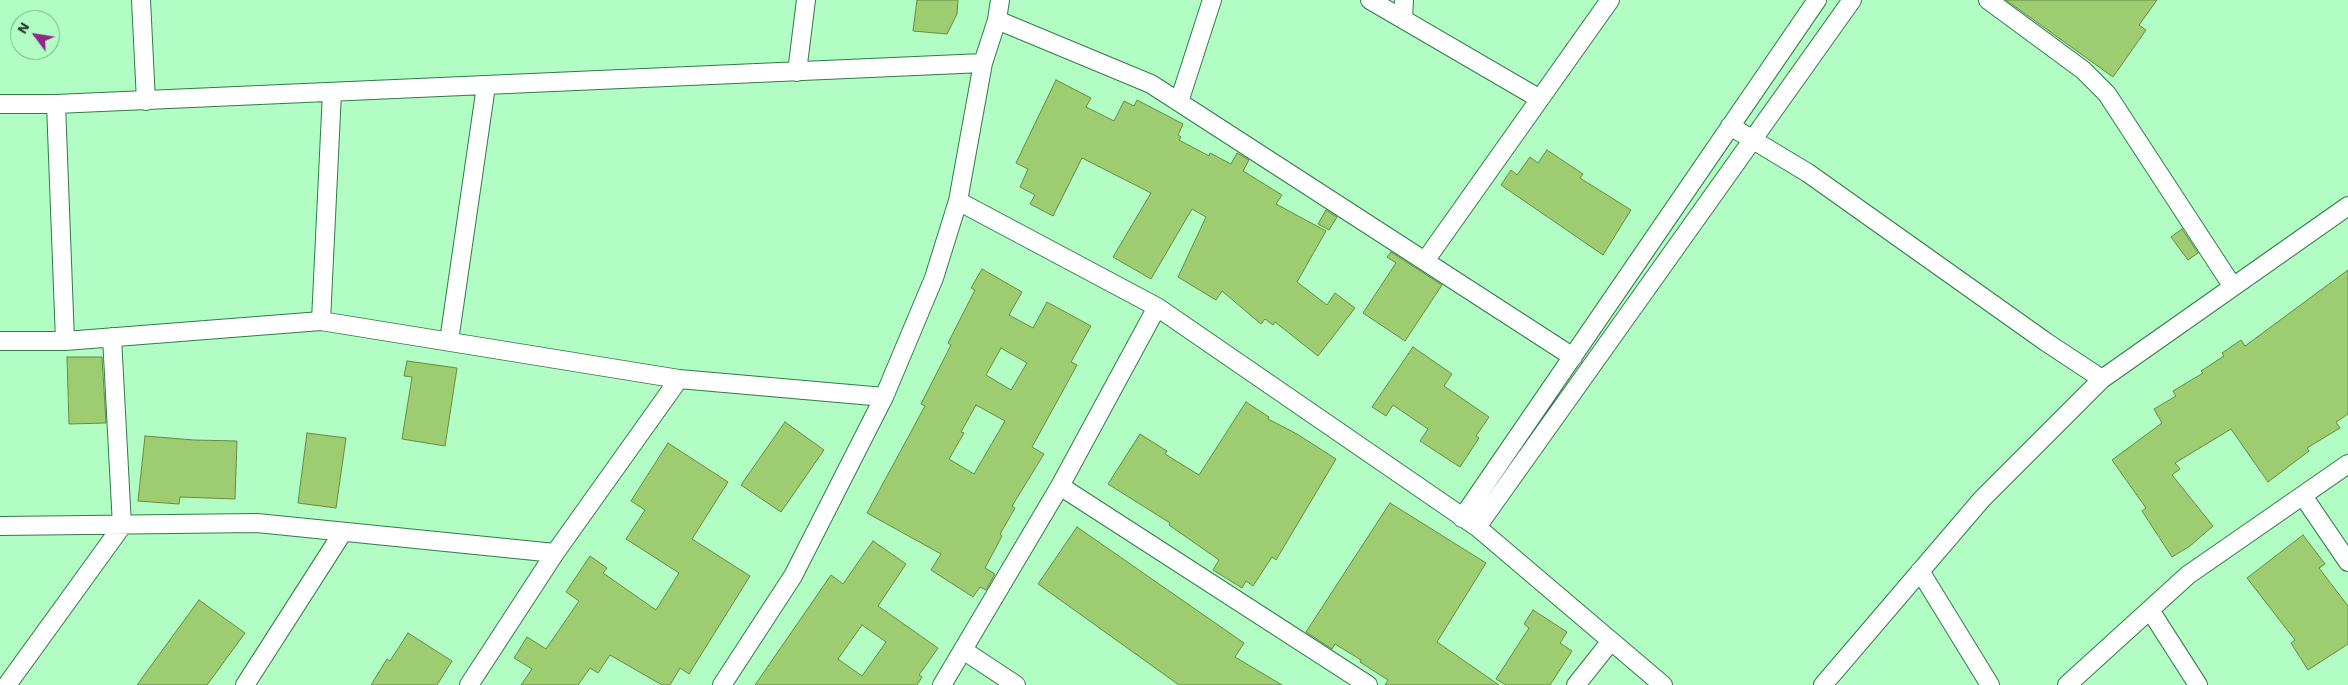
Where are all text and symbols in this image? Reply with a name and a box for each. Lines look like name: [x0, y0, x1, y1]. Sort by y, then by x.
north arrow: [10, 10, 60, 60]
text: N: [13, 19, 33, 36]

